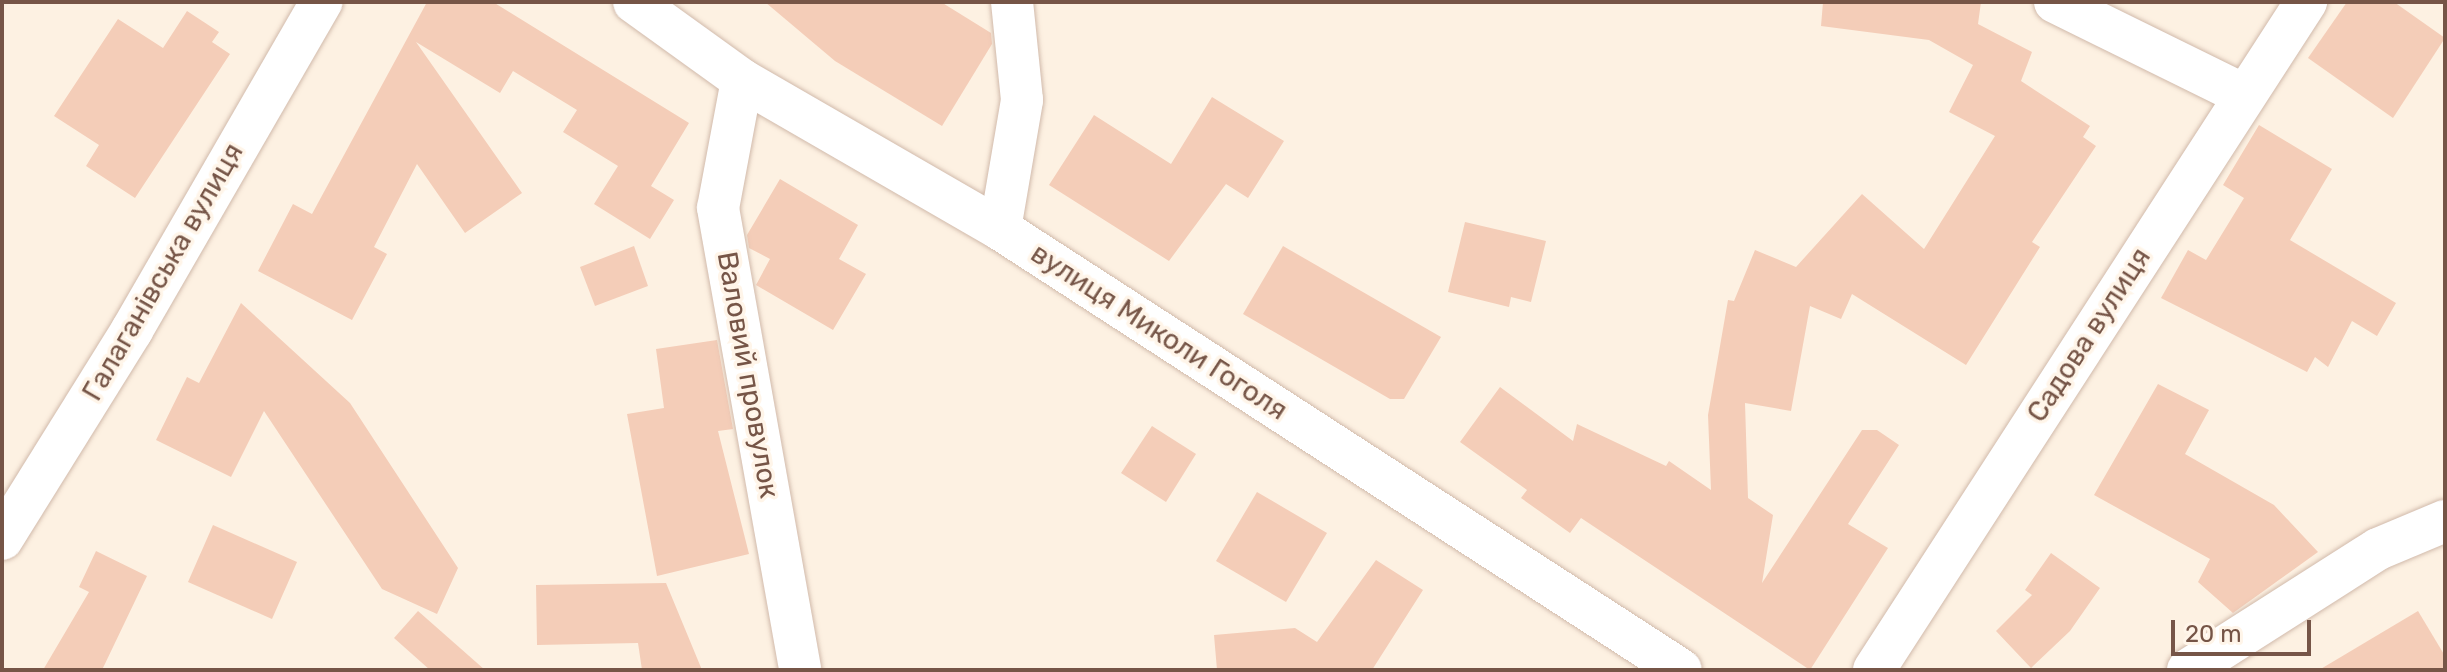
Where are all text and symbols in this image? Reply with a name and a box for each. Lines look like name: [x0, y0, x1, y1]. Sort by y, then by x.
street label: Галаганівська вулиця: [76, 137, 250, 407]
street label: вулиця Миколи Гоголя: [1025, 237, 1293, 427]
street label: Садова вулиця: [2020, 242, 2158, 428]
street label: Валовий провулок: [710, 249, 786, 501]
scale bar: [2175, 604, 2315, 654]
text: 20 m: [2185, 620, 2242, 648]

